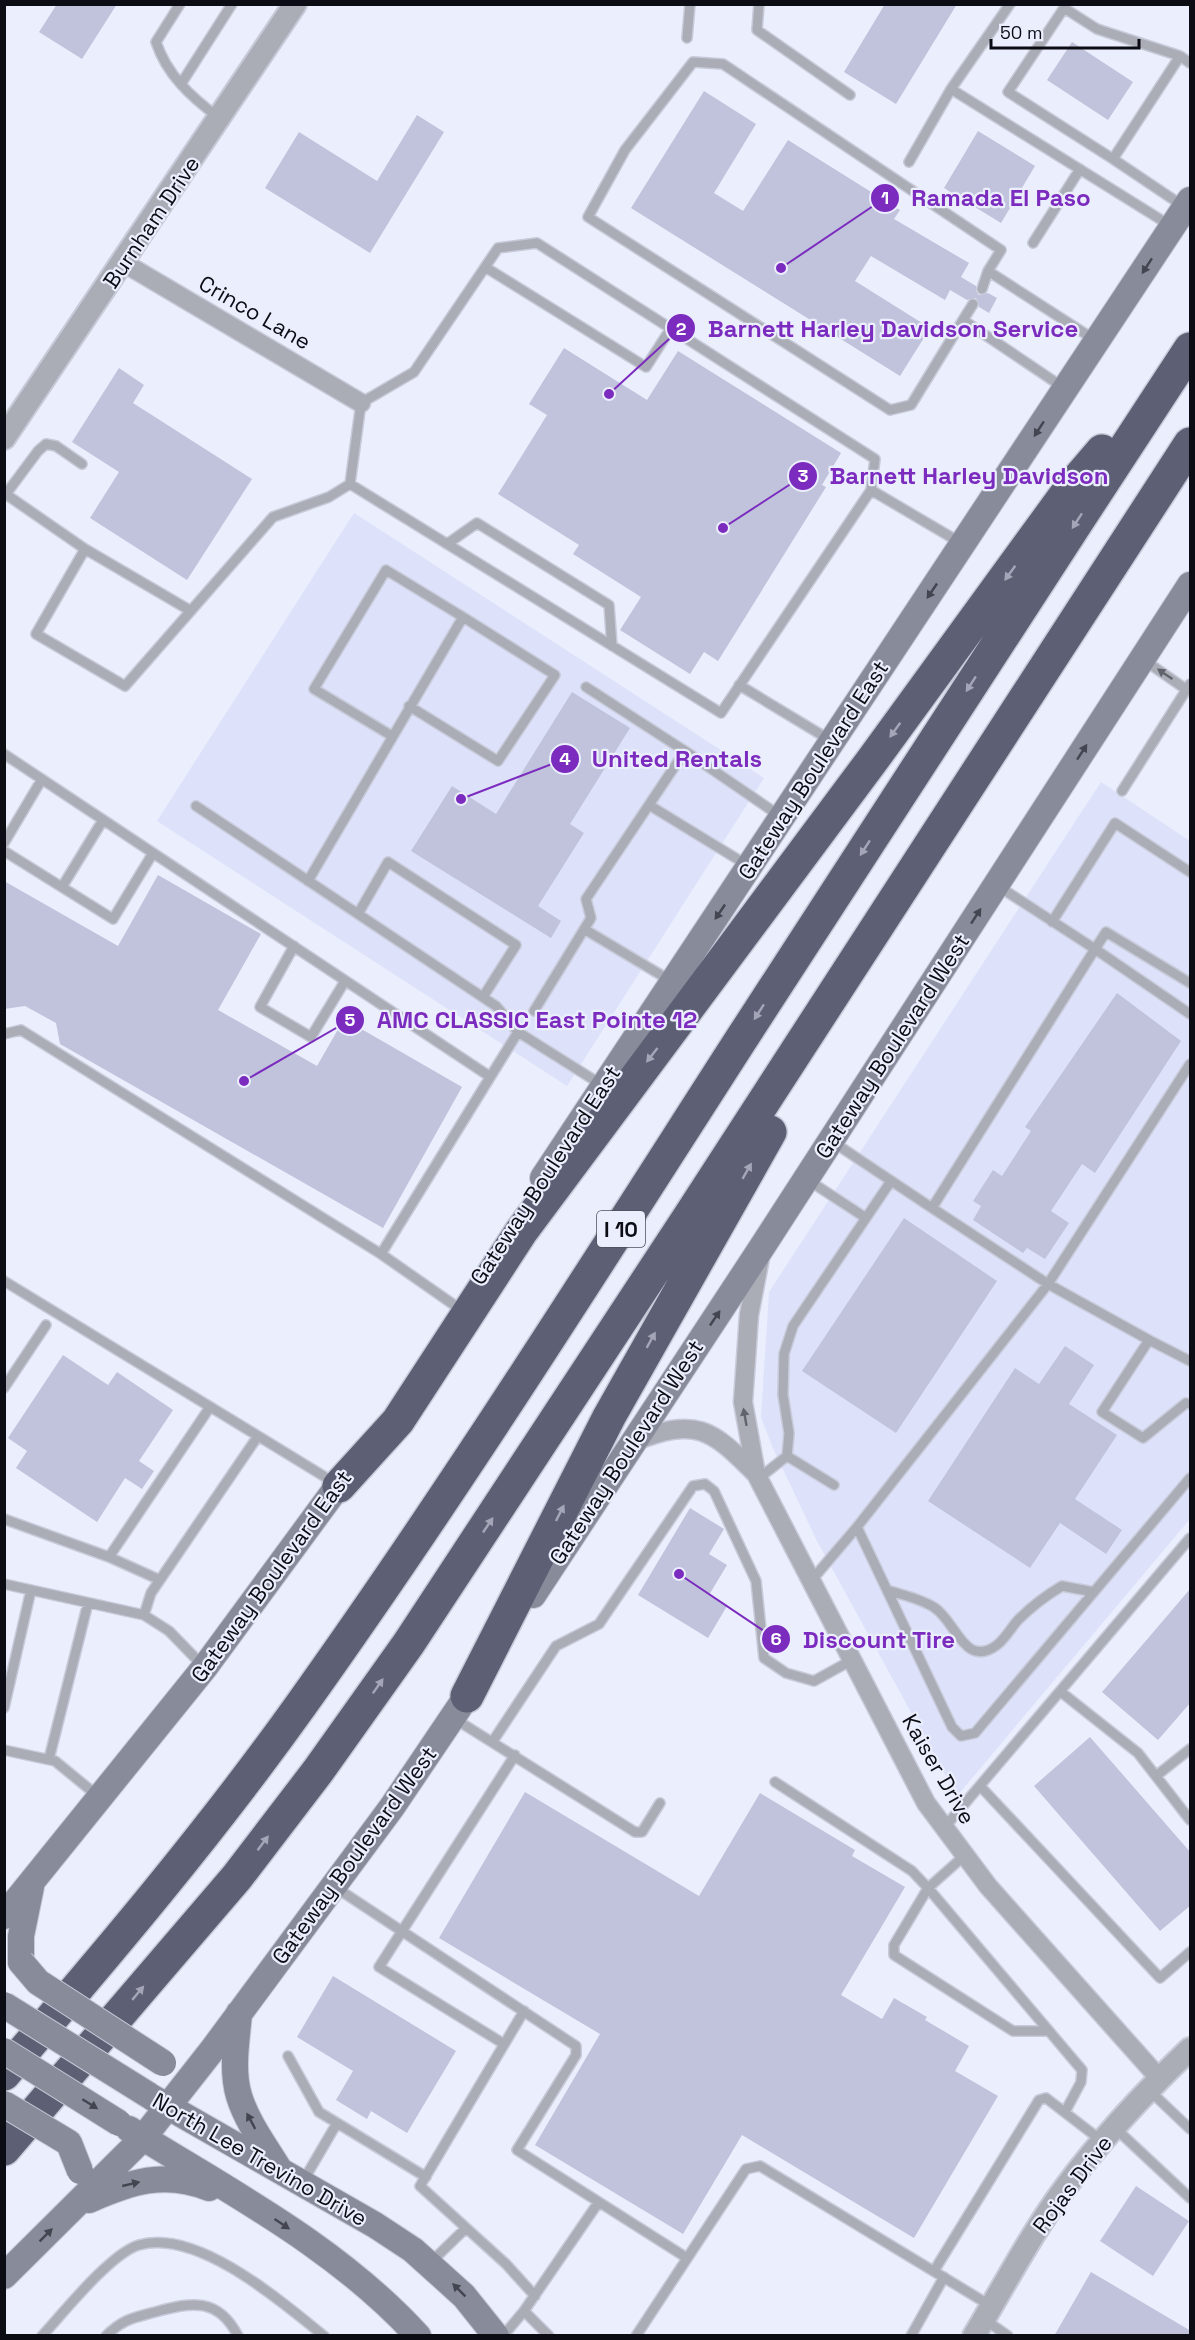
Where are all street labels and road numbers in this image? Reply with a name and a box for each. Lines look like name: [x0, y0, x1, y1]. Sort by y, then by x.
street label: Burnham Drive: [97, 151, 205, 293]
street label: Crinco Lane: [194, 269, 316, 355]
street label: Gateway Boulevard East: [732, 655, 894, 885]
street label: Gateway Boulevard West: [809, 928, 975, 1164]
street label: Gateway Boulevard East: [464, 1060, 626, 1290]
road number: I 10: [597, 1211, 645, 1247]
street label: Gateway Boulevard West: [543, 1334, 709, 1570]
street label: Gateway Boulevard East: [184, 1464, 358, 1688]
street label: Kaiser Drive: [896, 1709, 982, 1829]
street label: Gateway Boulevard West: [265, 1741, 443, 1969]
street label: North Lee Trevino Drive: [148, 2086, 372, 2232]
street label: Rojas Drive: [1026, 2129, 1118, 2239]

